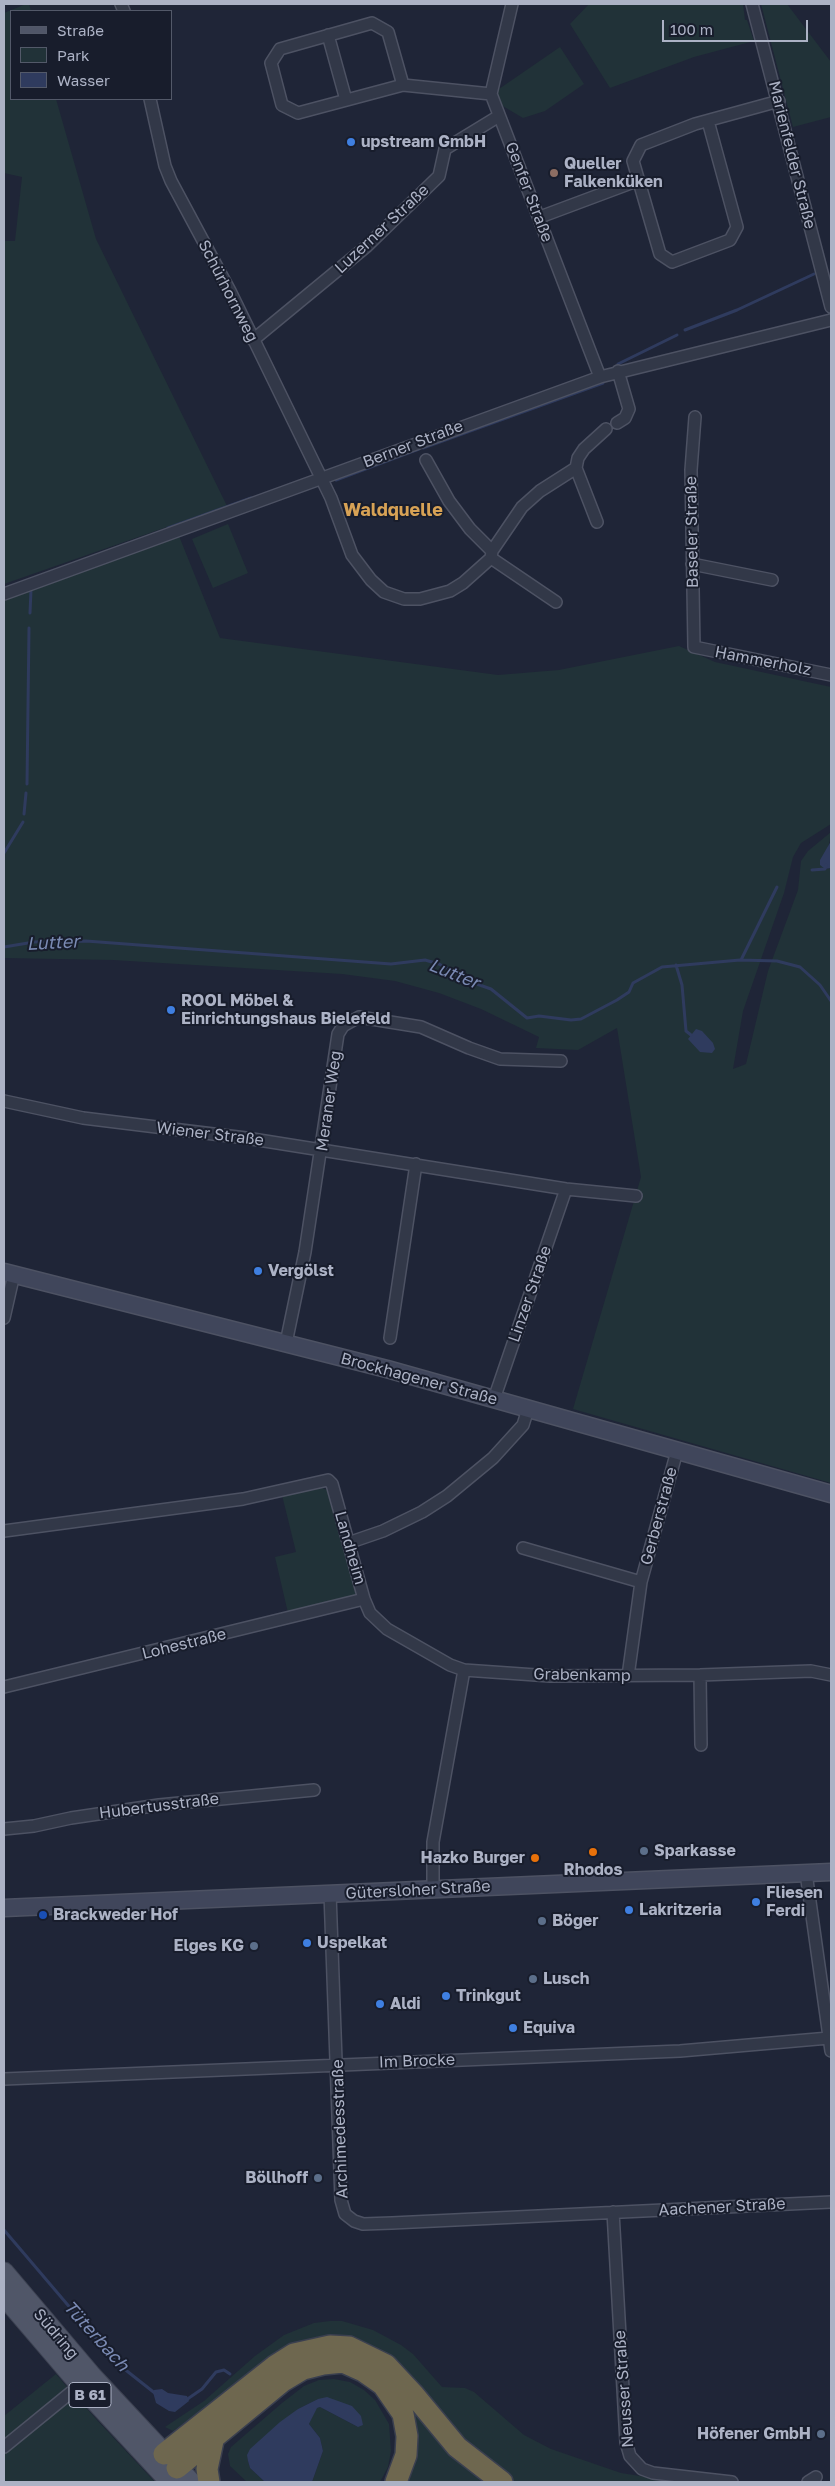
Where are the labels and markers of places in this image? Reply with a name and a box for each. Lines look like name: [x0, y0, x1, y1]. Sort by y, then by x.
place label: upstream GmbH: [361, 132, 486, 152]
marker: upstream GmbH: [345, 136, 357, 148]
place label: Queller Falkenküken: [564, 154, 663, 192]
marker: Queller Falkenküken: [548, 167, 560, 179]
place label: ROOL Möbel & Einrichtungshaus Bielefeld: [181, 991, 390, 1029]
marker: ROOL Möbel & Einrichtungshaus Bielefeld: [165, 1004, 177, 1016]
place label: Vergölst: [268, 1261, 334, 1281]
marker: Vergölst: [252, 1265, 264, 1277]
place label: Sparkasse: [654, 1841, 736, 1861]
marker: Sparkasse: [638, 1845, 650, 1857]
marker: Rhodos: [587, 1846, 599, 1858]
place label: Hazko Burger: [421, 1848, 525, 1868]
marker: Hazko Burger: [529, 1852, 541, 1864]
place label: Rhodos: [564, 1860, 622, 1880]
place label: Fliesen Ferdi: [766, 1883, 823, 1921]
marker: Fliesen Ferdi: [750, 1896, 762, 1908]
place label: Lakritzeria: [639, 1900, 722, 1920]
marker: Lakritzeria: [623, 1904, 635, 1916]
place label: Brackweder Hof: [53, 1905, 178, 1925]
marker: Brackweder Hof: [37, 1909, 49, 1921]
place label: Böger: [552, 1911, 598, 1931]
marker: Böger: [536, 1915, 548, 1927]
place label: Uspelkat: [317, 1933, 387, 1953]
place label: Elges KG: [173, 1936, 244, 1956]
marker: Uspelkat: [301, 1937, 313, 1949]
marker: Elges KG: [248, 1940, 260, 1952]
place label: Lusch: [543, 1969, 589, 1989]
marker: Lusch: [527, 1973, 539, 1985]
place label: Trinkgut: [456, 1986, 521, 2006]
marker: Trinkgut: [440, 1990, 452, 2002]
place label: Aldi: [390, 1994, 421, 2014]
marker: Aldi: [374, 1998, 386, 2010]
place label: Equiva: [523, 2018, 575, 2038]
marker: Equiva: [507, 2022, 519, 2034]
place label: Böllhoff: [245, 2168, 308, 2188]
marker: Böllhoff: [312, 2172, 324, 2184]
place label: Höfener GmbH: [697, 2424, 811, 2444]
marker: Höfener GmbH: [815, 2428, 827, 2440]

